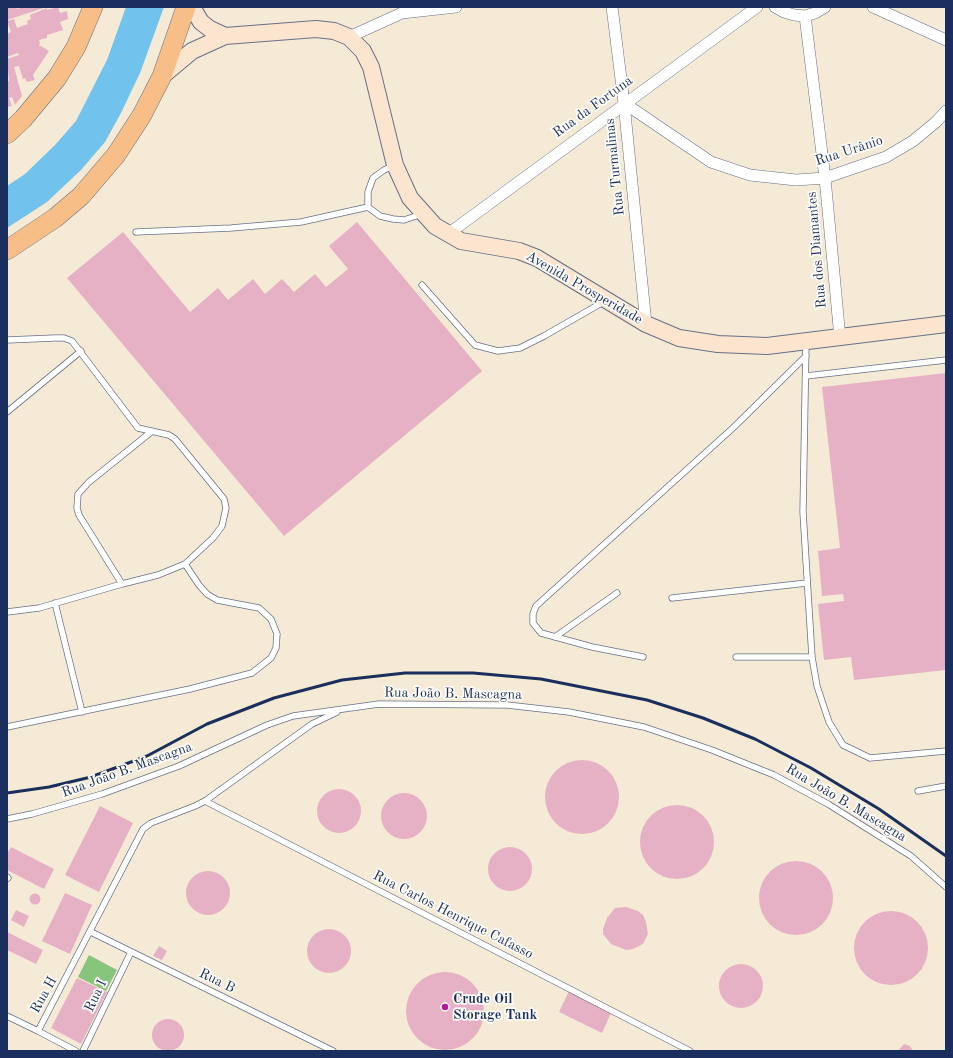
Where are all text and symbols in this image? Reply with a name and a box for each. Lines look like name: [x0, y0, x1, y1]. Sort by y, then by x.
street label: Rua da Fortuna: [550, 72, 636, 142]
street label: Rua Turmalinas: [602, 118, 628, 216]
street label: Rua Urânio: [813, 132, 885, 170]
street label: Rua dos Diamantes: [804, 191, 830, 309]
street label: Avenida Prosperidade: [523, 248, 645, 328]
street label: Rua João B. Mascagna: [384, 684, 522, 704]
street label: Rua João B. Mascagna: [59, 739, 195, 801]
street label: Rua João B. Mascagna: [783, 760, 909, 846]
street label: Rua Carlos Henrique Cafasso: [370, 867, 536, 963]
street label: Rua B: [196, 965, 238, 997]
street label: Rua H: [27, 974, 61, 1016]
street label: Rua I: [81, 977, 111, 1015]
place label: Crude Oil Storage Tank: [453, 991, 537, 1024]
marker: Crude Oil Storage Tank: [440, 1002, 450, 1012]

